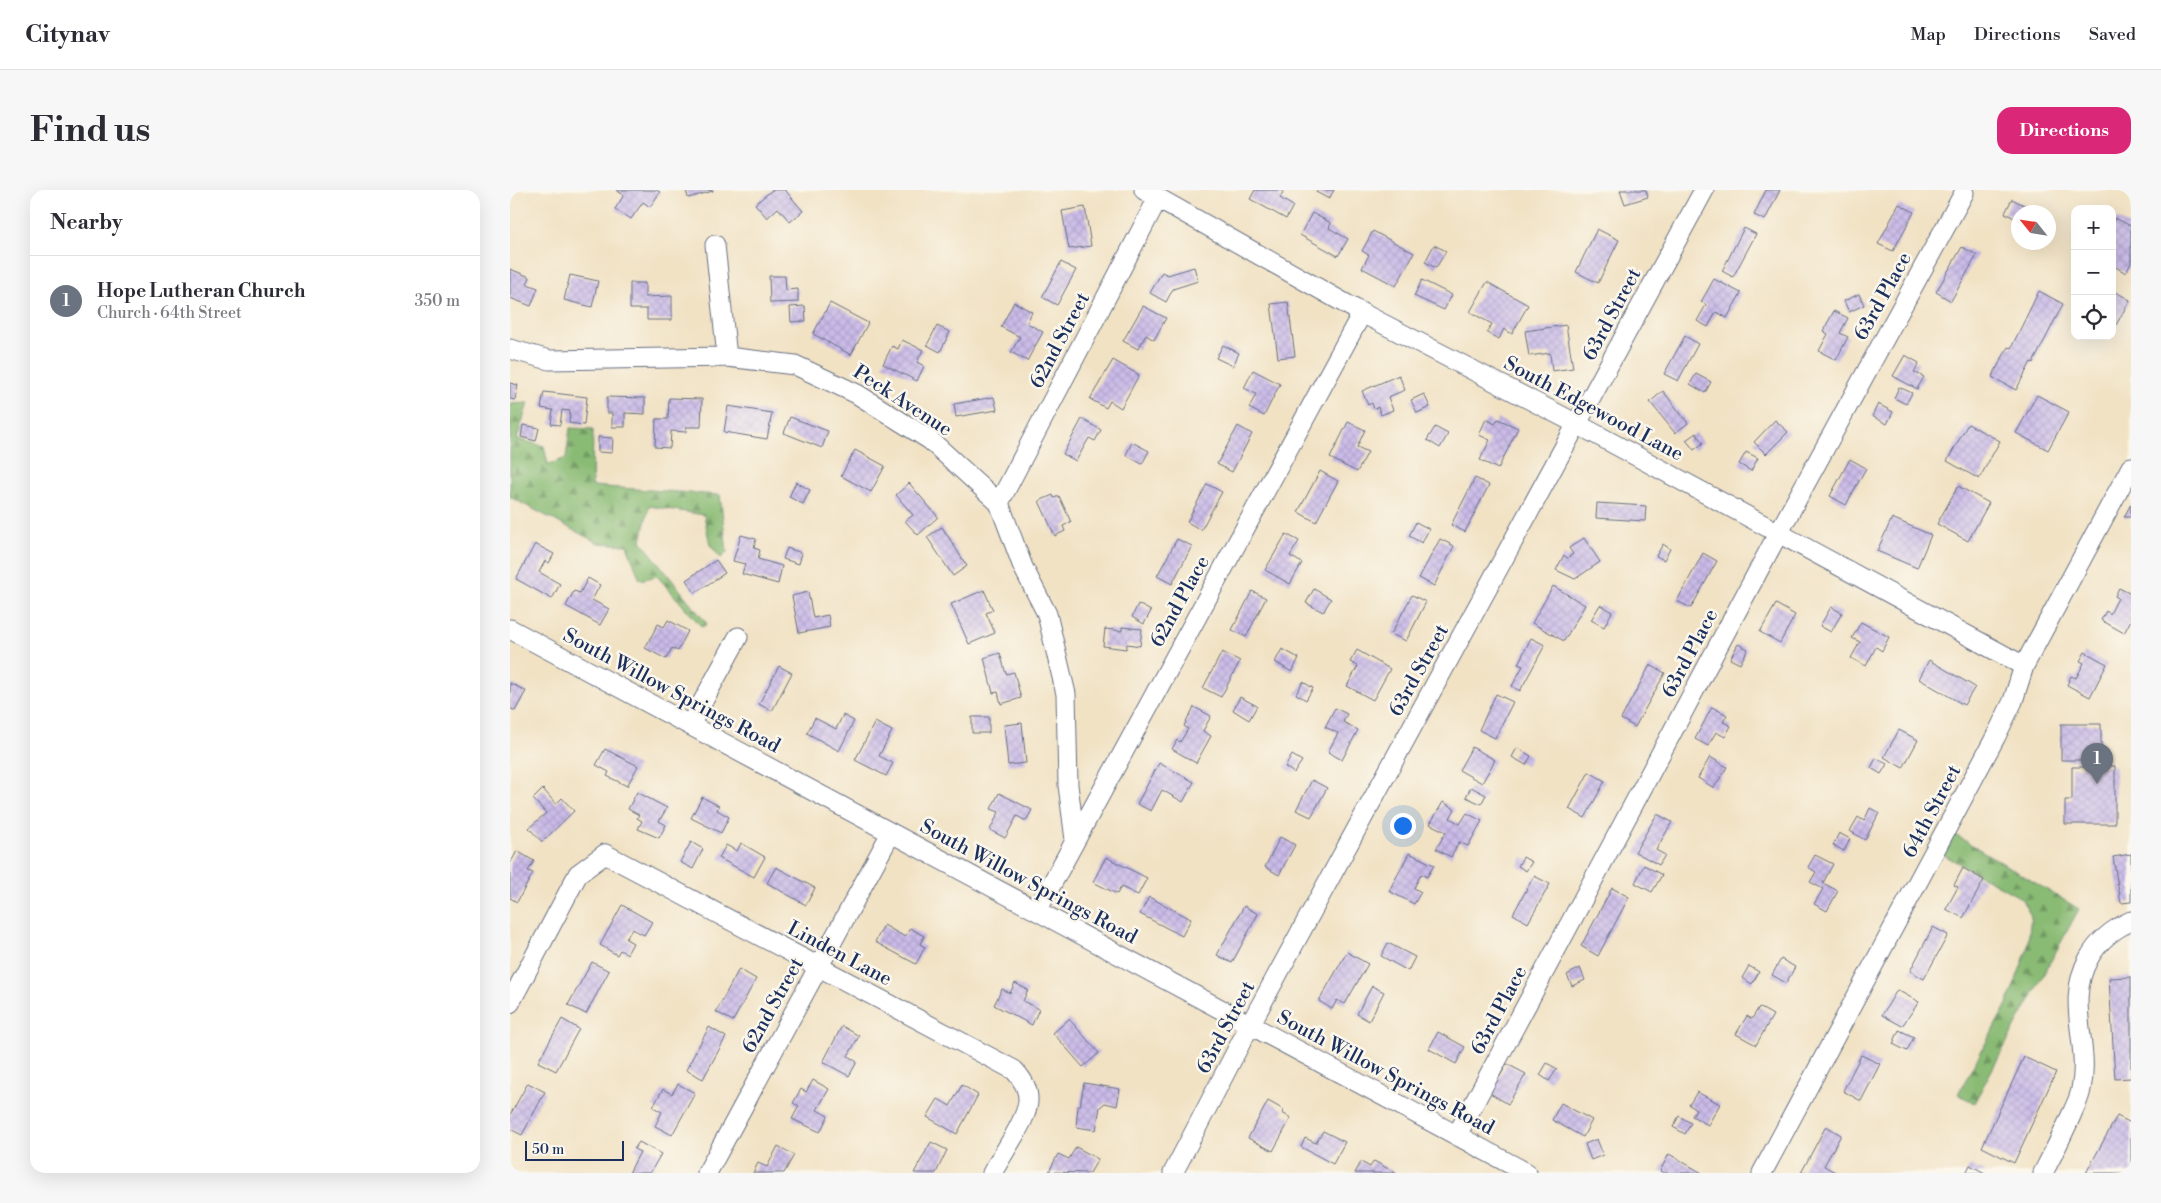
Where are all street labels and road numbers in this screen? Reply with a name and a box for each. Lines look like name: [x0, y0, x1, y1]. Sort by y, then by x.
street label: 63rd Place: [1849, 248, 1918, 345]
street label: 63rd Street: [1577, 264, 1647, 365]
street label: 62nd Street: [1025, 288, 1096, 393]
street label: South Edgewood Lane: [1499, 351, 1687, 467]
street label: Peck Avenue: [848, 360, 956, 443]
street label: 62nd Place: [1145, 552, 1216, 652]
street label: 63rd Place: [1657, 605, 1724, 702]
street label: 63rd Street: [1384, 620, 1455, 721]
street label: South Willow Springs Road: [558, 623, 785, 760]
street label: 64th Street: [1897, 761, 1967, 863]
street label: South Willow Springs Road: [915, 814, 1142, 951]
street label: Linden Lane: [783, 916, 896, 992]
street label: 62nd Street: [737, 954, 810, 1058]
street label: 63rd Place: [1466, 962, 1533, 1059]
street label: 63rd Street: [1191, 977, 1261, 1078]
street label: South Willow Springs Road: [1272, 1005, 1499, 1142]

